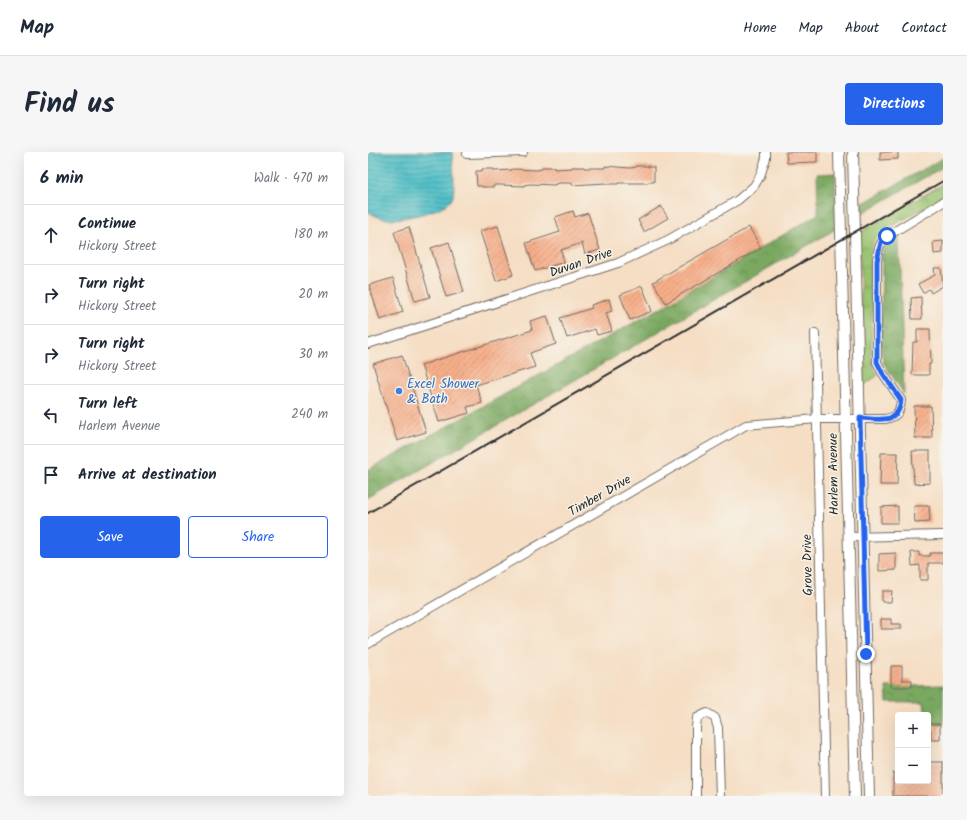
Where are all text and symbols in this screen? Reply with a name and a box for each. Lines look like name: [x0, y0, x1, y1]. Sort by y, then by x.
text: Map: [20, 13, 54, 43]
text: Home: [743, 17, 777, 39]
text: Map: [799, 17, 823, 39]
text: About: [845, 17, 879, 39]
text: Contact: [901, 17, 947, 39]
text: Find us: [24, 82, 115, 127]
button: Directions: [845, 83, 943, 125]
text: 6 min: [40, 165, 84, 192]
text: Walk · 470 m: [254, 168, 328, 189]
text: Continue: [78, 212, 136, 236]
icon: ahead: [40, 224, 62, 246]
text: 180 m: [294, 224, 328, 245]
route start: [878, 227, 896, 245]
text: Hickory Street: [78, 236, 156, 257]
street label: Duvan Drive: [547, 242, 616, 284]
text: Turn right: [78, 272, 145, 296]
icon: right: [40, 284, 62, 306]
text: 20 m: [298, 284, 328, 305]
text: Hickory Street: [78, 296, 156, 317]
text: Turn right: [78, 332, 145, 356]
icon: right: [40, 344, 62, 366]
text: 30 m: [299, 344, 328, 365]
text: Hickory Street: [78, 356, 156, 377]
place label: Excel Shower & Bath: [407, 374, 480, 410]
marker: Excel Shower & Bath: [394, 386, 404, 396]
text: Turn left: [78, 392, 138, 416]
icon: left: [40, 404, 62, 426]
text: 240 m: [291, 404, 328, 425]
text: Harlem Avenue: [78, 416, 160, 437]
street label: Harlem Avenue: [823, 433, 845, 515]
text: Arrive at destination: [78, 463, 217, 487]
icon: arrive: [40, 464, 62, 486]
street label: Timber Drive: [565, 469, 636, 523]
button: Save: [40, 516, 180, 558]
button: Share: [188, 516, 328, 558]
street label: Grove Drive: [797, 534, 819, 596]
route end: [857, 645, 875, 663]
map controls: [895, 712, 931, 784]
button: +: [895, 712, 931, 748]
button: −: [895, 748, 931, 784]

